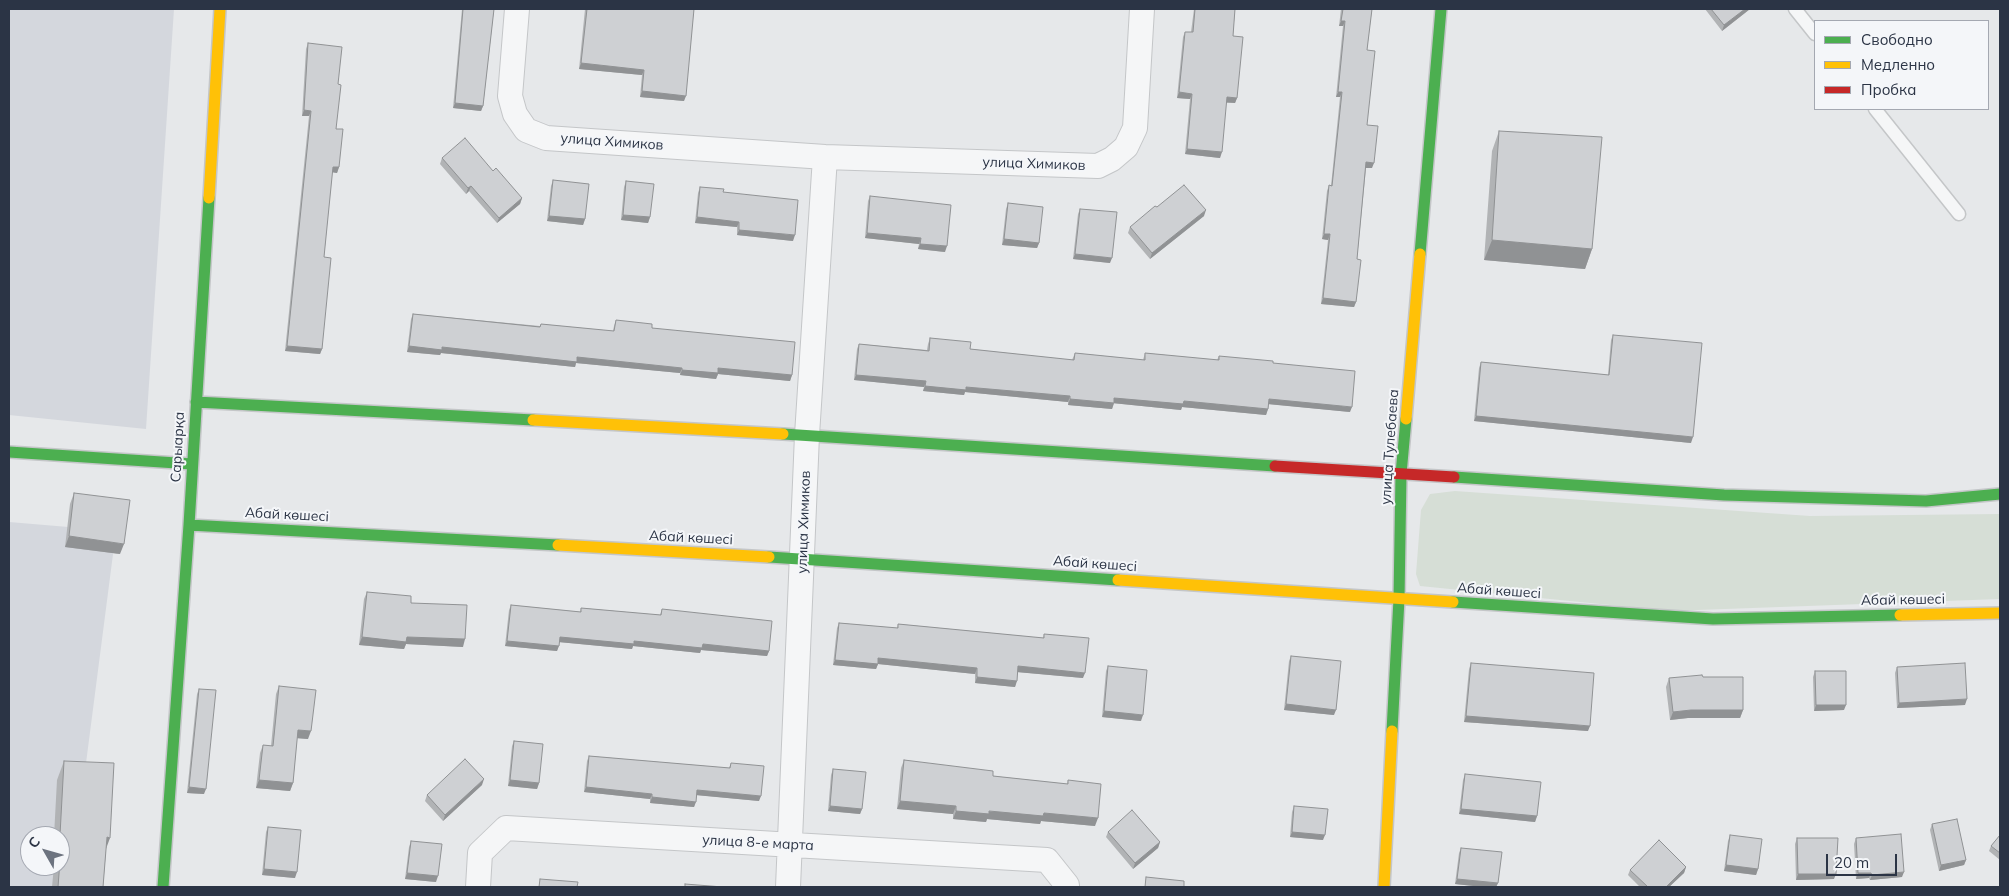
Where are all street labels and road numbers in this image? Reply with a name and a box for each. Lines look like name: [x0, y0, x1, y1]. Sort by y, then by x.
street label: улица Химиков: [560, 130, 664, 154]
street label: улица Химиков: [982, 154, 1086, 174]
street label: улица Тулебаева: [1378, 389, 1402, 505]
street label: Сарыарқа: [168, 411, 188, 483]
street label: улица Химиков: [794, 470, 814, 574]
street label: Абай көшесі: [245, 504, 329, 526]
street label: Абай көшесі: [649, 527, 733, 549]
street label: Абай көшесі: [1052, 553, 1138, 575]
street label: Абай көшесі: [1456, 580, 1542, 602]
street label: Абай көшесі: [1861, 591, 1945, 609]
street label: улица 8-е марта: [702, 832, 814, 854]

